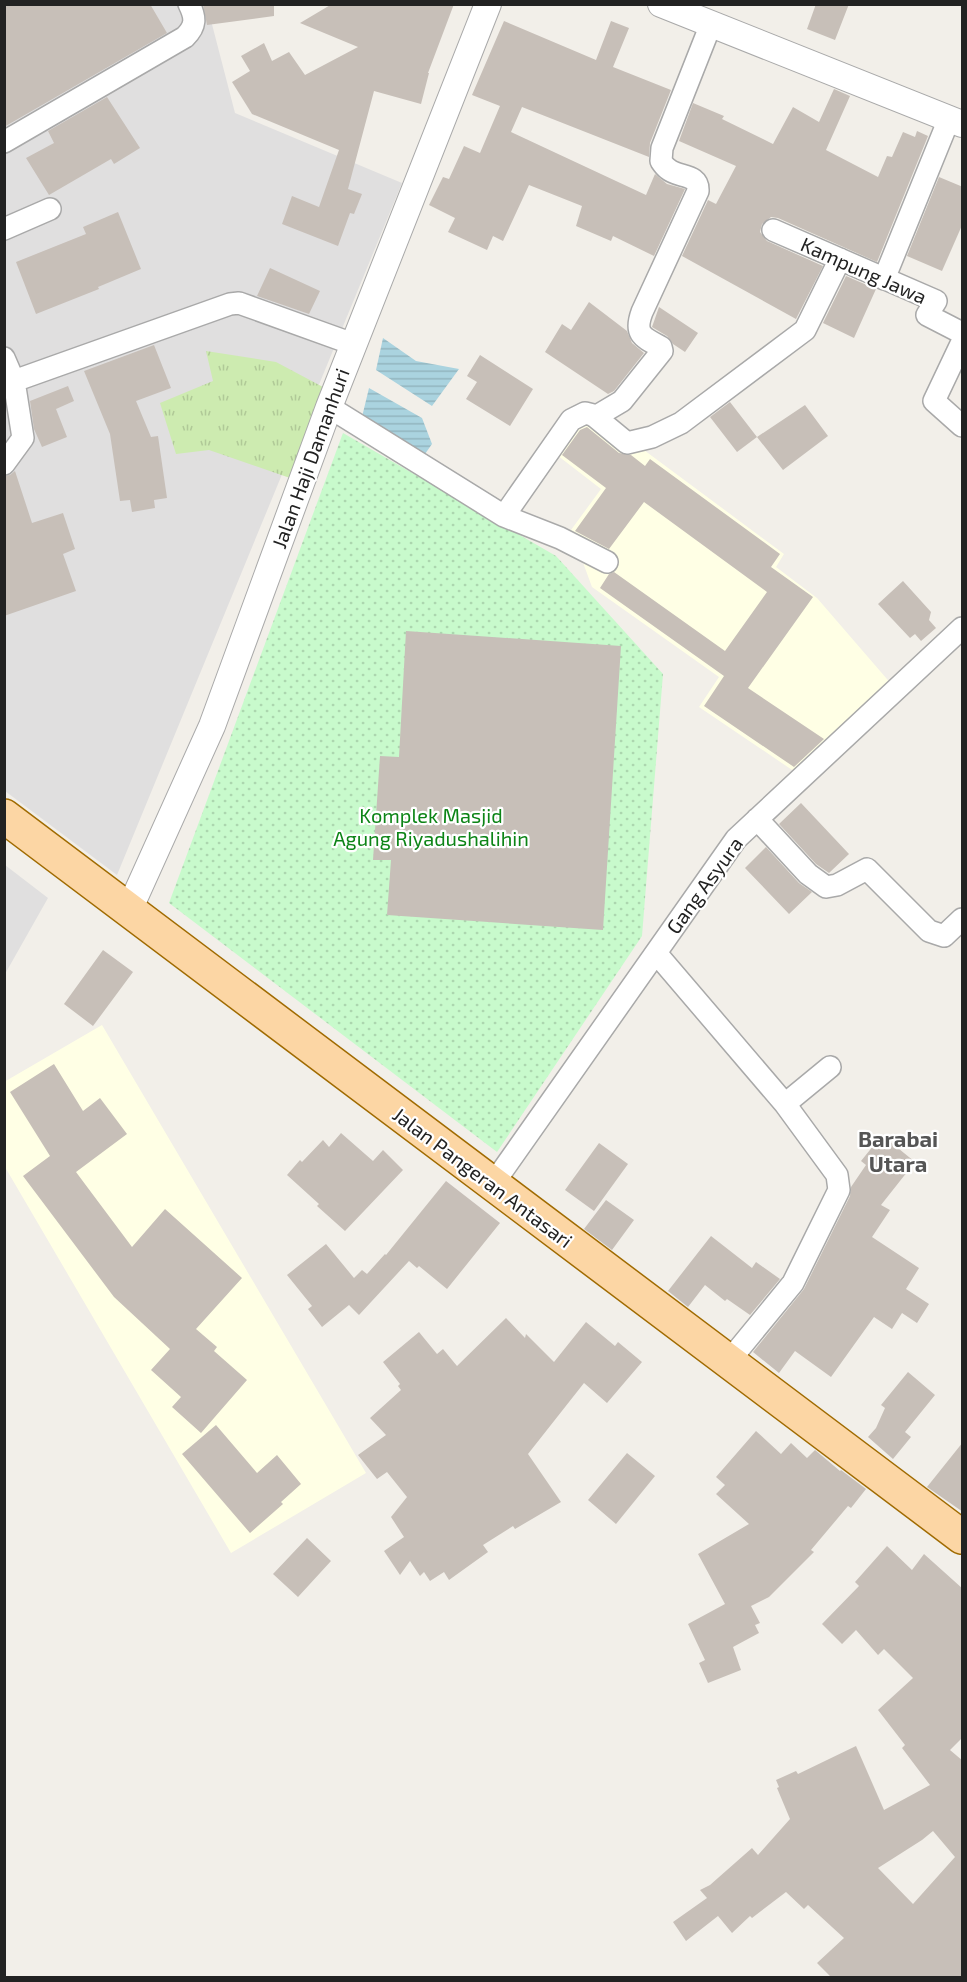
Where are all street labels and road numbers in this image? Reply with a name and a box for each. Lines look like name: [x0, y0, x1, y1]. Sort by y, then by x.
street label: Kampung Jawa: [797, 232, 931, 308]
street label: Jalan Haji Damanhuri: [266, 365, 354, 551]
street label: Gang Asyura: [661, 832, 747, 938]
street label: Jalan Pangeran Antasari: [389, 1102, 577, 1252]

